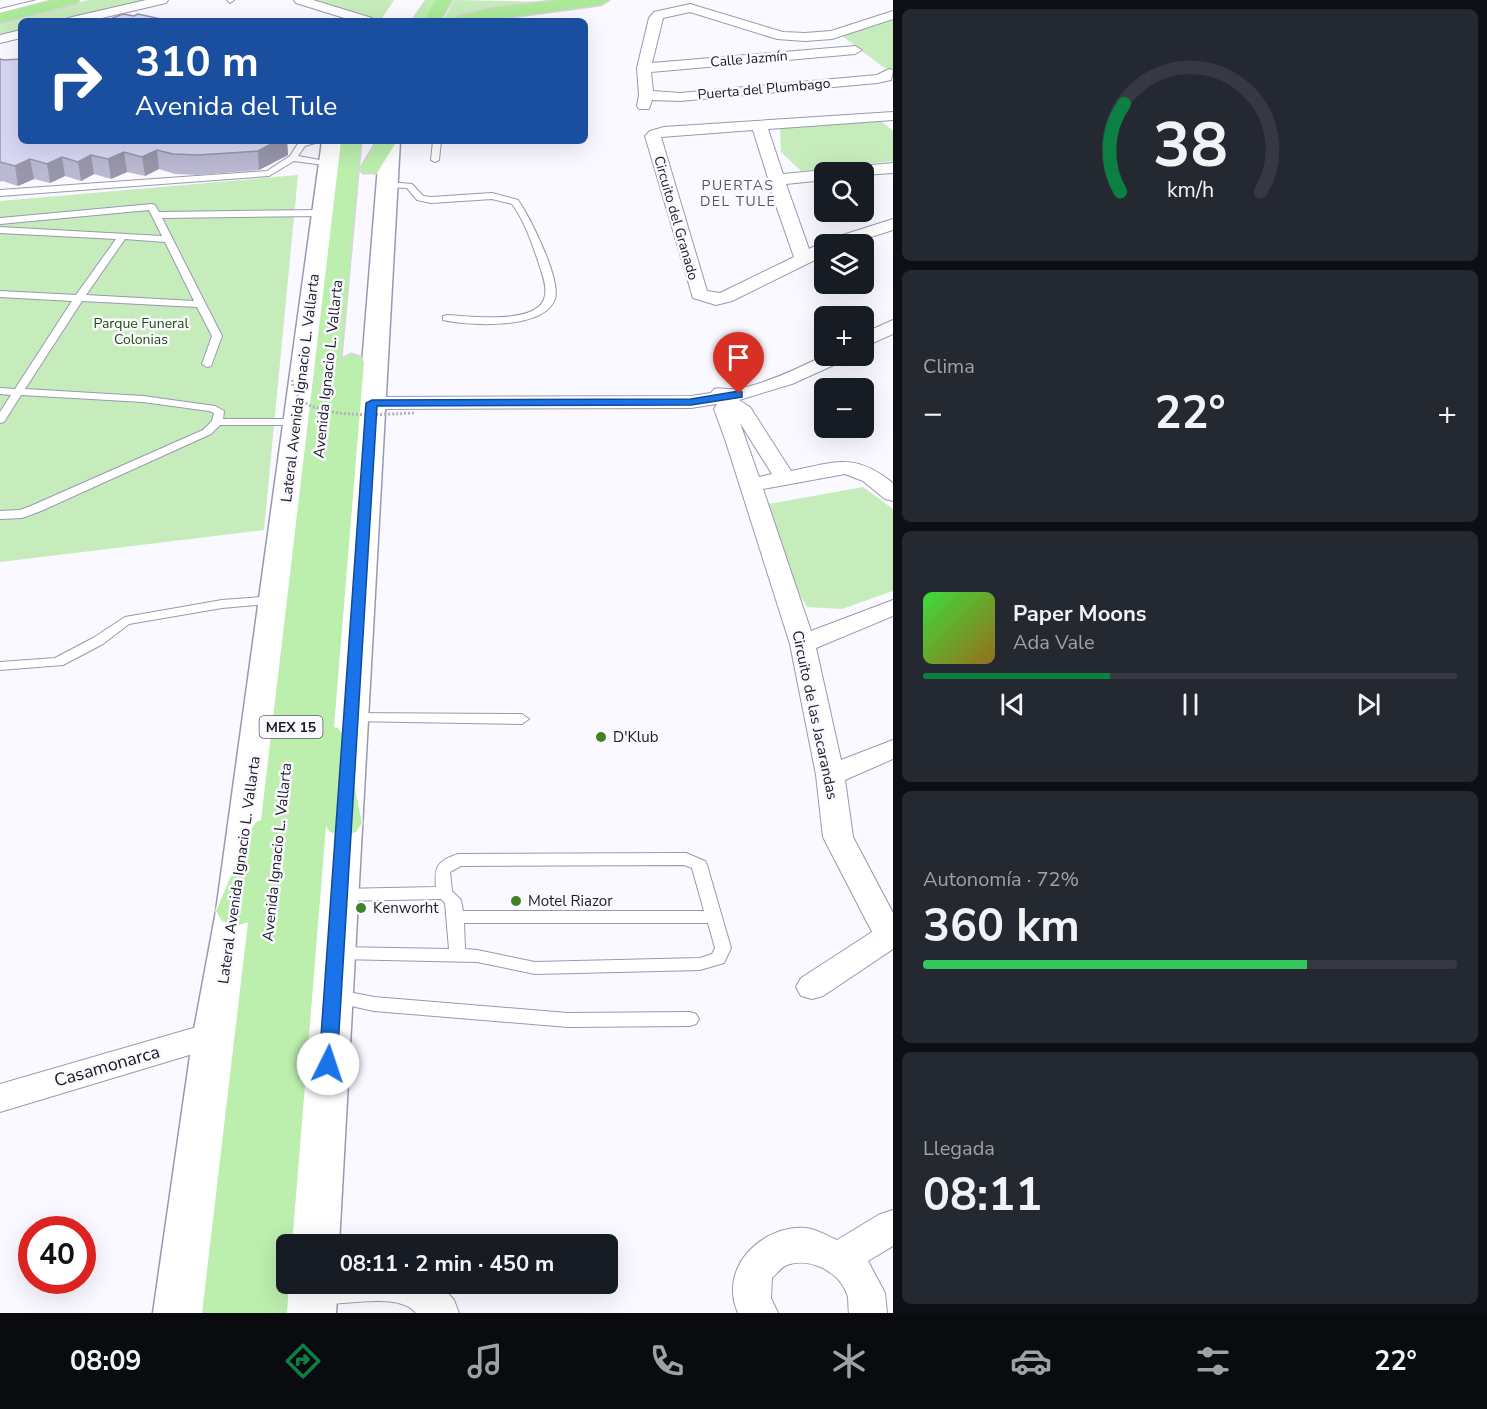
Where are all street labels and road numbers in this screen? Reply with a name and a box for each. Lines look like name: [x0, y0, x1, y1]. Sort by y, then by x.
street label: Calle Jazmín: [710, 46, 788, 72]
street label: Puerta del Plumbago: [697, 74, 831, 104]
street label: Circuito del Granado: [649, 154, 703, 283]
street label: Lateral Avenida Ignacio L. Vallarta: [276, 273, 324, 503]
street label: Avenida Ignacio L. Vallarta: [309, 279, 347, 459]
street label: Circuito de las Jacarandas: [787, 629, 843, 801]
road number: MEX 15: [260, 716, 322, 738]
street label: Lateral Avenida Ignacio L. Vallarta: [213, 755, 265, 985]
street label: Avenida Ignacio L. Vallarta: [258, 762, 296, 942]
street label: Casamonarca: [51, 1039, 163, 1093]

